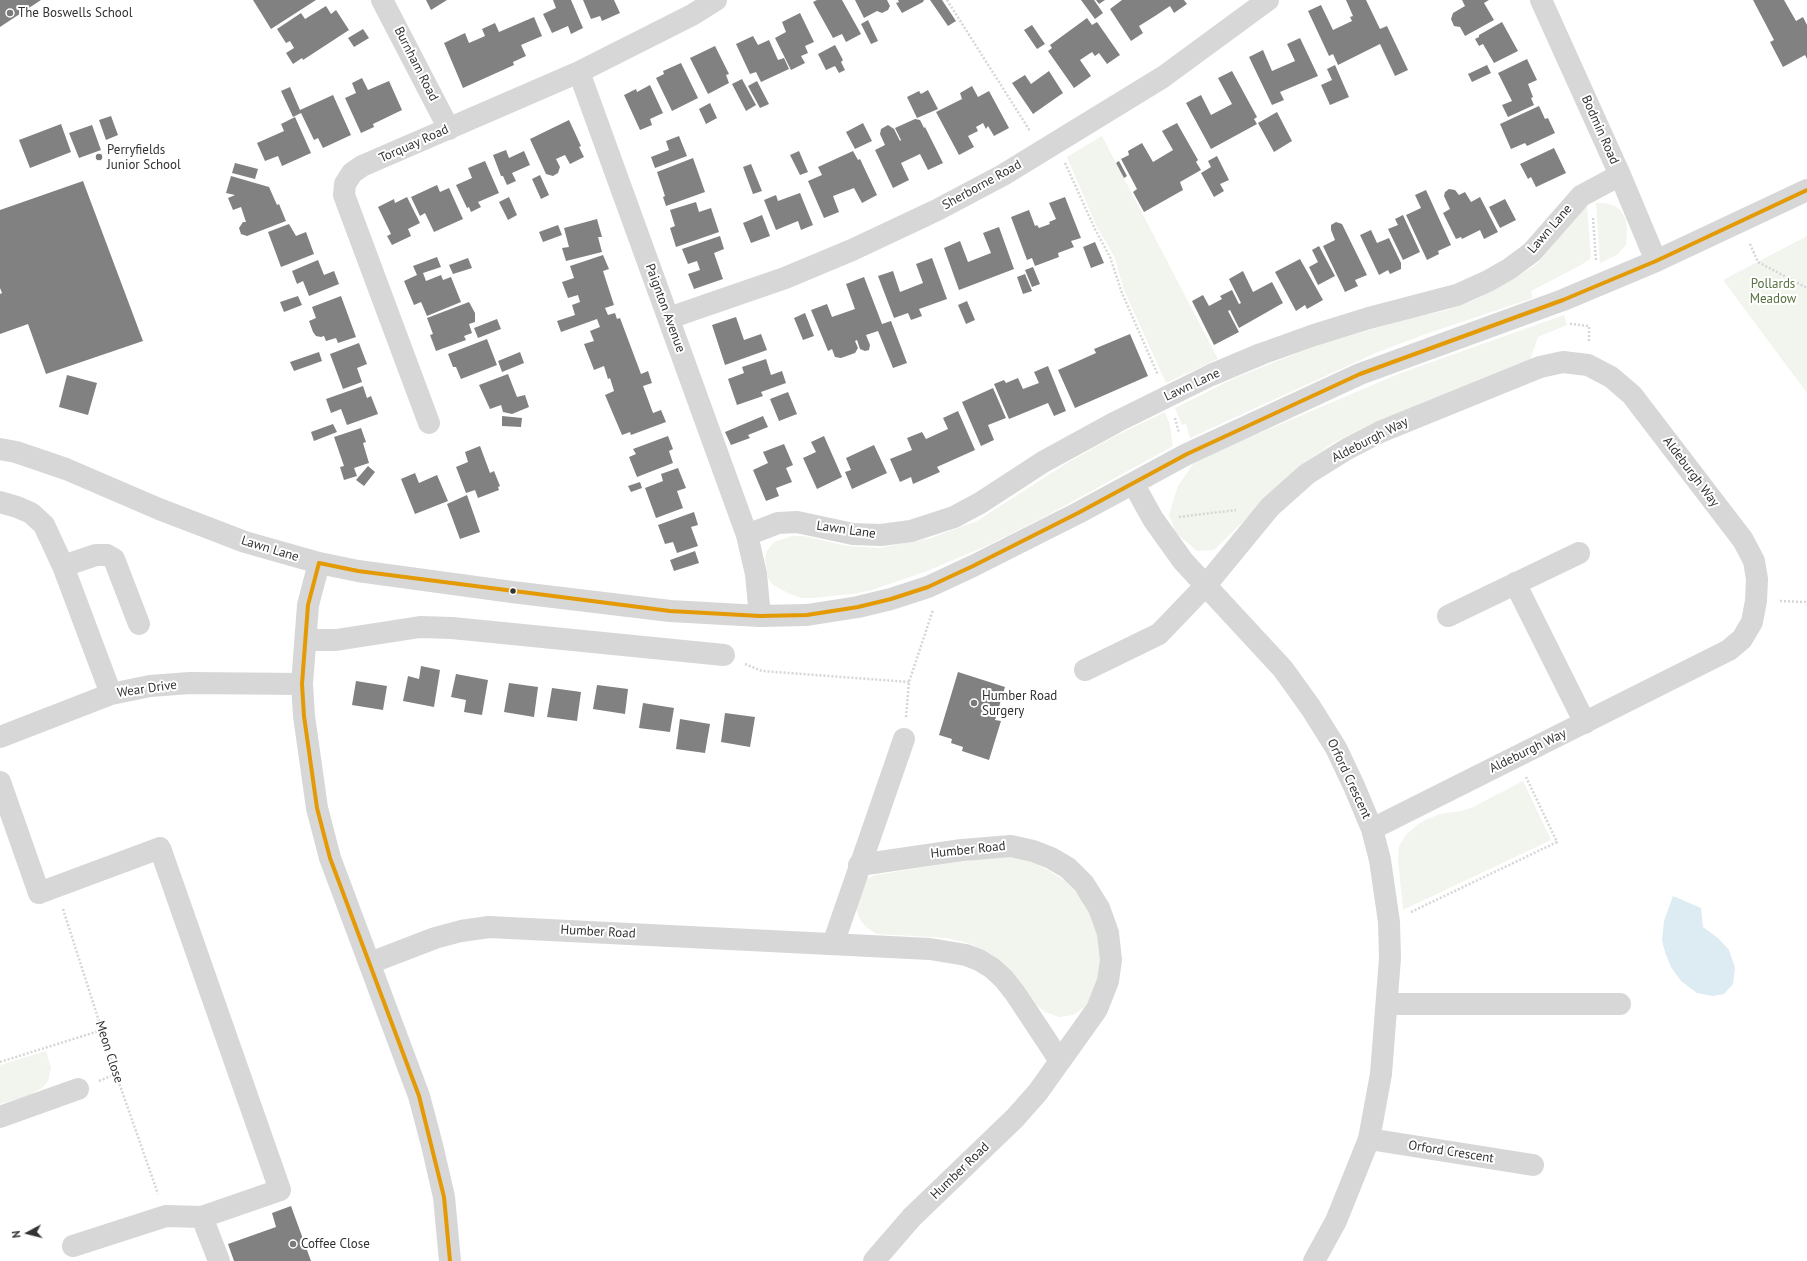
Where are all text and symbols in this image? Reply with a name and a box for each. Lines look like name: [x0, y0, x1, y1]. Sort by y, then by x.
place label: The Boswells School: [18, 5, 133, 21]
marker: The Boswells School: [5, 8, 15, 18]
street label: Burnham Road: [391, 24, 441, 104]
street label: Bodmin Road: [1578, 93, 1622, 167]
street label: Torquay Road: [377, 122, 451, 166]
place label: Perryfields Junior School: [107, 142, 181, 173]
marker: Perryfields Junior School: [94, 152, 104, 162]
street label: Sherborne Road: [940, 157, 1024, 213]
street label: Lawn Lane: [1525, 201, 1575, 257]
street label: Paignton Avenue: [642, 262, 688, 354]
park label: Pollards Meadow: [1750, 276, 1796, 307]
street label: Lawn Lane: [1162, 365, 1222, 405]
street label: Aldeburgh Way: [1329, 414, 1411, 466]
street label: Aldeburgh Way: [1660, 434, 1722, 510]
street label: Lawn Lane: [815, 518, 877, 542]
street label: Lawn Lane: [239, 533, 301, 565]
unlabelled marker: [508, 586, 518, 596]
street label: Wear Drive: [116, 677, 178, 701]
place label: Humber Road Surgery: [982, 688, 1057, 719]
marker: Humber Road Surgery: [969, 698, 979, 708]
street label: Aldeburgh Way: [1487, 726, 1569, 776]
street label: Orford Crescent: [1324, 736, 1374, 822]
street label: Humber Road: [930, 838, 1006, 862]
street label: Humber Road: [560, 922, 636, 942]
street label: Meon Close: [92, 1019, 126, 1085]
street label: Orford Crescent: [1407, 1138, 1495, 1166]
street label: Humber Road: [927, 1139, 993, 1203]
north arrow: [8, 1213, 48, 1253]
text: N: [9, 1230, 23, 1239]
place label: Coffee Close: [301, 1236, 370, 1252]
marker: Coffee Close: [288, 1239, 298, 1249]

